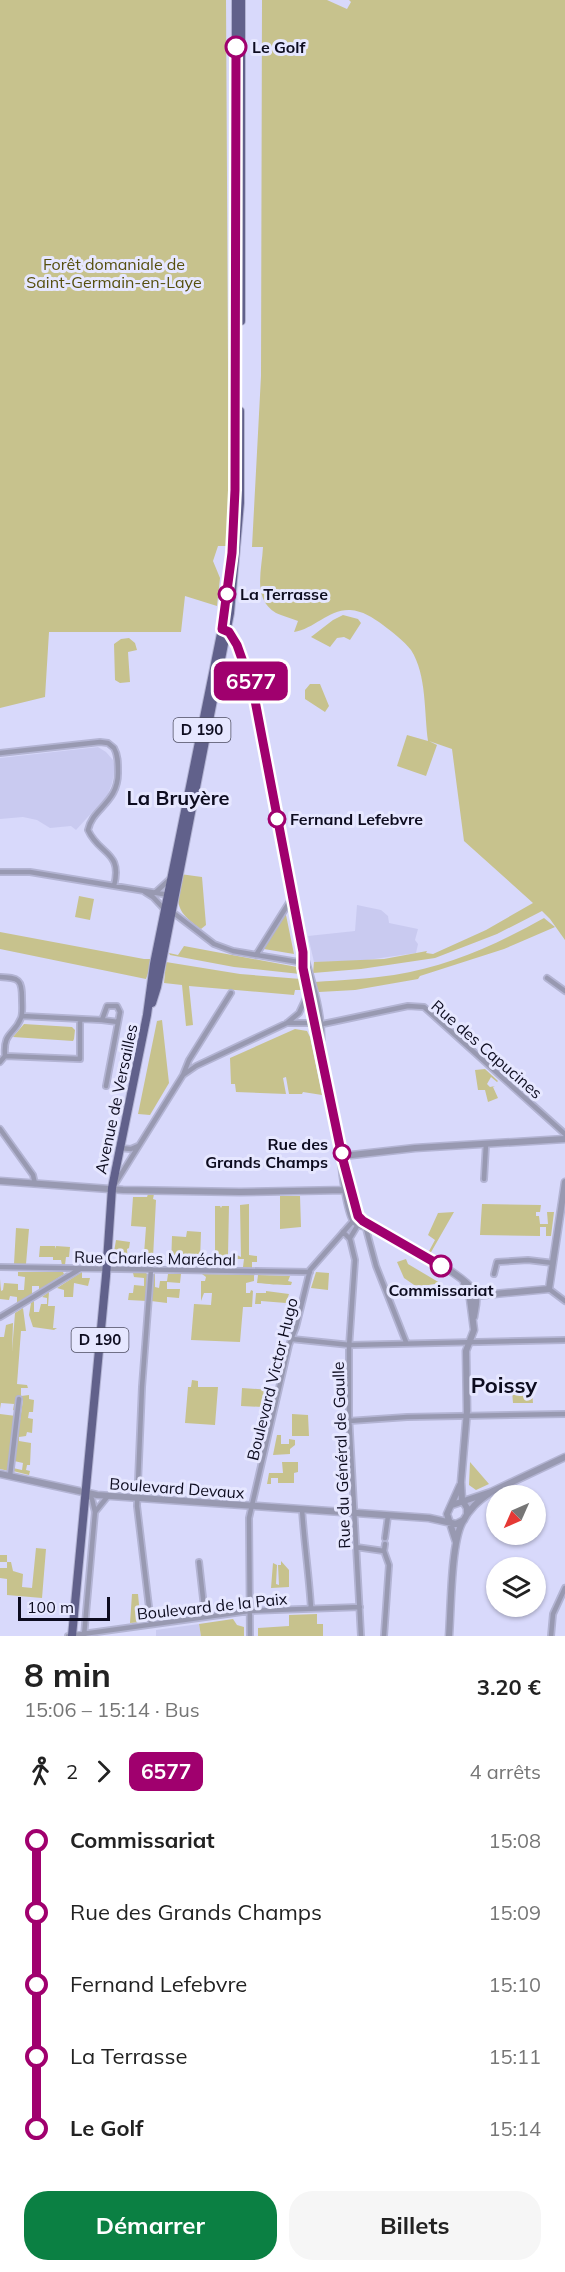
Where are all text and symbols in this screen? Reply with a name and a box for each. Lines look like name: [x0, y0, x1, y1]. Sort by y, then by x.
marker: Le Golf: [225, 36, 247, 58]
place label: Le Golf: [252, 37, 307, 57]
park label: Forêt domaniale de Saint-Germain-en-Laye: [26, 254, 202, 292]
place label: La Terrasse: [240, 584, 328, 604]
marker: La Terrasse: [218, 585, 236, 603]
line badge: 6577: [209, 662, 293, 700]
text: 6577: [226, 668, 276, 694]
road number: D 190: [174, 718, 230, 742]
district label: La Bruyère: [127, 785, 230, 810]
place label: Fernand Lefebvre: [290, 809, 423, 829]
marker: Fernand Lefebvre: [268, 810, 286, 828]
street label: Rue des Capucines: [427, 995, 547, 1103]
street label: Avenue de Versailles: [90, 1022, 142, 1176]
place label: Rue des Grands Champs: [205, 1134, 328, 1172]
marker: Rue des Grands Champs: [333, 1144, 351, 1162]
street label: Rue Charles Maréchal: [74, 1247, 236, 1269]
marker: Commissariat: [430, 1255, 452, 1277]
place label: Commissariat: [388, 1280, 494, 1300]
street label: Boulevard Victor Hugo: [242, 1296, 302, 1462]
road number: D 190: [72, 1328, 128, 1352]
street label: Rue du Général de Gaulle: [328, 1361, 354, 1549]
district label: Poissy: [471, 1371, 537, 1399]
street label: Boulevard Devaux: [109, 1473, 246, 1503]
north arrow: [486, 1485, 546, 1545]
map controls: [486, 1485, 546, 1617]
button: layers: [486, 1557, 546, 1617]
street label: Boulevard de la Paix: [136, 1588, 289, 1624]
scale bar: [18, 1594, 110, 1622]
text: 100 m: [27, 1597, 74, 1617]
text: 8 min: [24, 1654, 111, 1695]
text: 3.20 €: [477, 1673, 541, 1701]
text: 15:06 – 15:14 · Bus: [24, 1697, 200, 1722]
icon: walk: [24, 1755, 57, 1788]
icon: forward: [87, 1755, 120, 1788]
text: 6577: [141, 1758, 191, 1784]
text: 2: [66, 1759, 78, 1784]
text: 4 arrêts: [470, 1759, 541, 1784]
text: Commissariat: [70, 1826, 215, 1854]
text: 15:08: [488, 1828, 541, 1853]
text: Rue des Grands Champs: [70, 1898, 322, 1926]
text: 15:09: [488, 1900, 541, 1925]
text: Fernand Lefebvre: [70, 1970, 247, 1998]
text: 15:10: [488, 1972, 541, 1997]
text: La Terrasse: [70, 2042, 187, 2070]
text: 15:11: [488, 2044, 541, 2069]
text: Le Golf: [70, 2114, 143, 2142]
text: 15:14: [488, 2116, 541, 2141]
button: Démarrer: [24, 2191, 277, 2260]
button: Billets: [289, 2191, 541, 2260]

